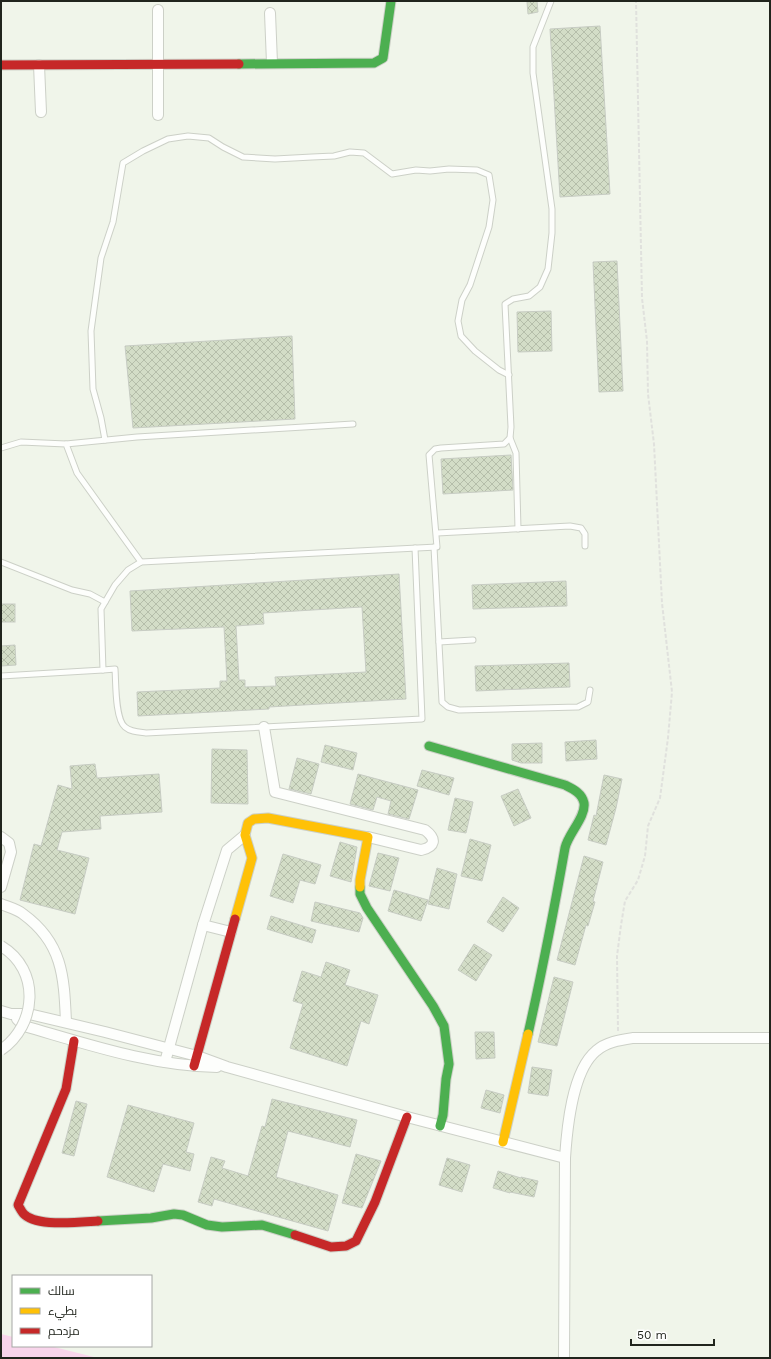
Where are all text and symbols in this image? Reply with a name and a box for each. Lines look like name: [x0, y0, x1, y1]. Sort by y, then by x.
legend: [12, 1275, 152, 1347]
text: سالك: [48, 1284, 75, 1298]
text: بطيء: [48, 1304, 77, 1321]
scale bar: [631, 1321, 714, 1347]
text: مزدحم: [48, 1324, 80, 1339]
text: 50 m: [637, 1328, 667, 1342]

